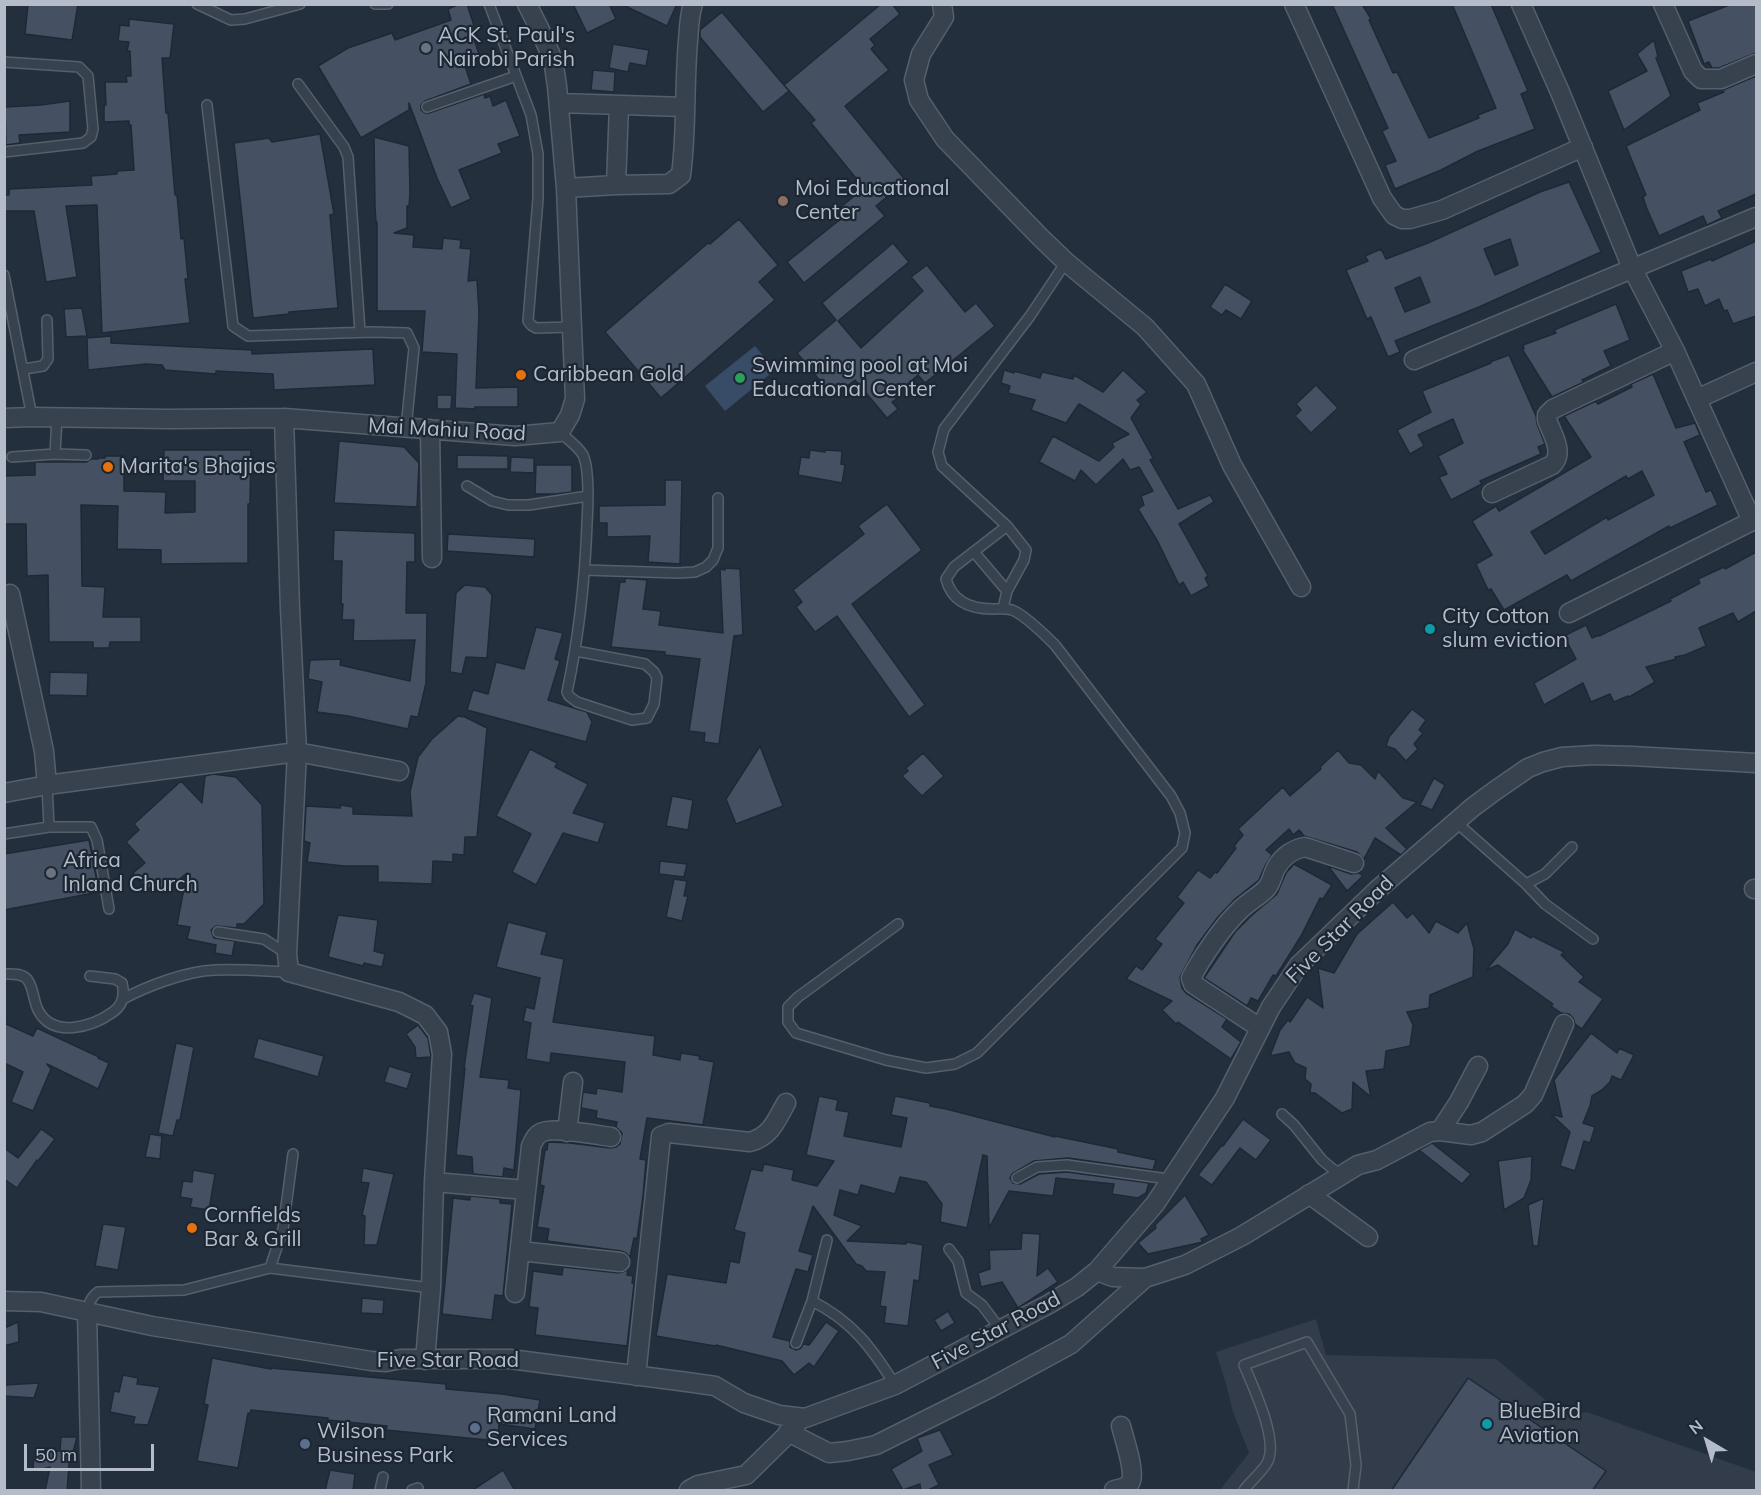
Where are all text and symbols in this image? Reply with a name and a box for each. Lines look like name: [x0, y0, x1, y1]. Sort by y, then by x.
place label: ACK St. Paul's Nairobi Parish: [438, 23, 575, 73]
marker: ACK St. Paul's Nairobi Parish: [419, 41, 433, 55]
place label: Moi Educational Center: [795, 176, 950, 226]
marker: Moi Educational Center: [776, 194, 790, 208]
place label: Swimming pool at Moi Educational Center: [752, 353, 968, 403]
place label: Caribbean Gold: [533, 362, 684, 388]
marker: Caribbean Gold: [514, 368, 528, 382]
marker: Swimming pool at Moi Educational Center: [733, 371, 747, 385]
street label: Mai Mahiu Road: [367, 413, 527, 447]
place label: Marita's Bhajias: [120, 454, 276, 480]
marker: Marita's Bhajias: [101, 460, 115, 474]
place label: City Cotton slum eviction: [1442, 604, 1568, 654]
marker: City Cotton slum eviction: [1423, 622, 1437, 636]
place label: Africa Inland Church: [63, 848, 198, 898]
marker: Africa Inland Church: [44, 866, 58, 880]
street label: Five Star Road: [1281, 871, 1399, 989]
place label: Cornfields Bar & Grill: [204, 1203, 302, 1253]
marker: Cornfields Bar & Grill: [185, 1221, 199, 1235]
street label: Five Star Road: [927, 1286, 1065, 1376]
street label: Five Star Road: [377, 1348, 519, 1374]
place label: BlueBird Aviation: [1499, 1399, 1581, 1449]
place label: Ramani Land Services: [487, 1403, 617, 1453]
north arrow: [1677, 1411, 1737, 1471]
text: N: [1685, 1415, 1707, 1438]
marker: BlueBird Aviation: [1480, 1417, 1494, 1431]
place label: Wilson Business Park: [317, 1419, 453, 1469]
marker: Ramani Land Services: [468, 1421, 482, 1435]
scale bar: [27, 1432, 158, 1470]
marker: Wilson Business Park: [298, 1437, 312, 1451]
text: 50 m: [35, 1443, 77, 1466]

